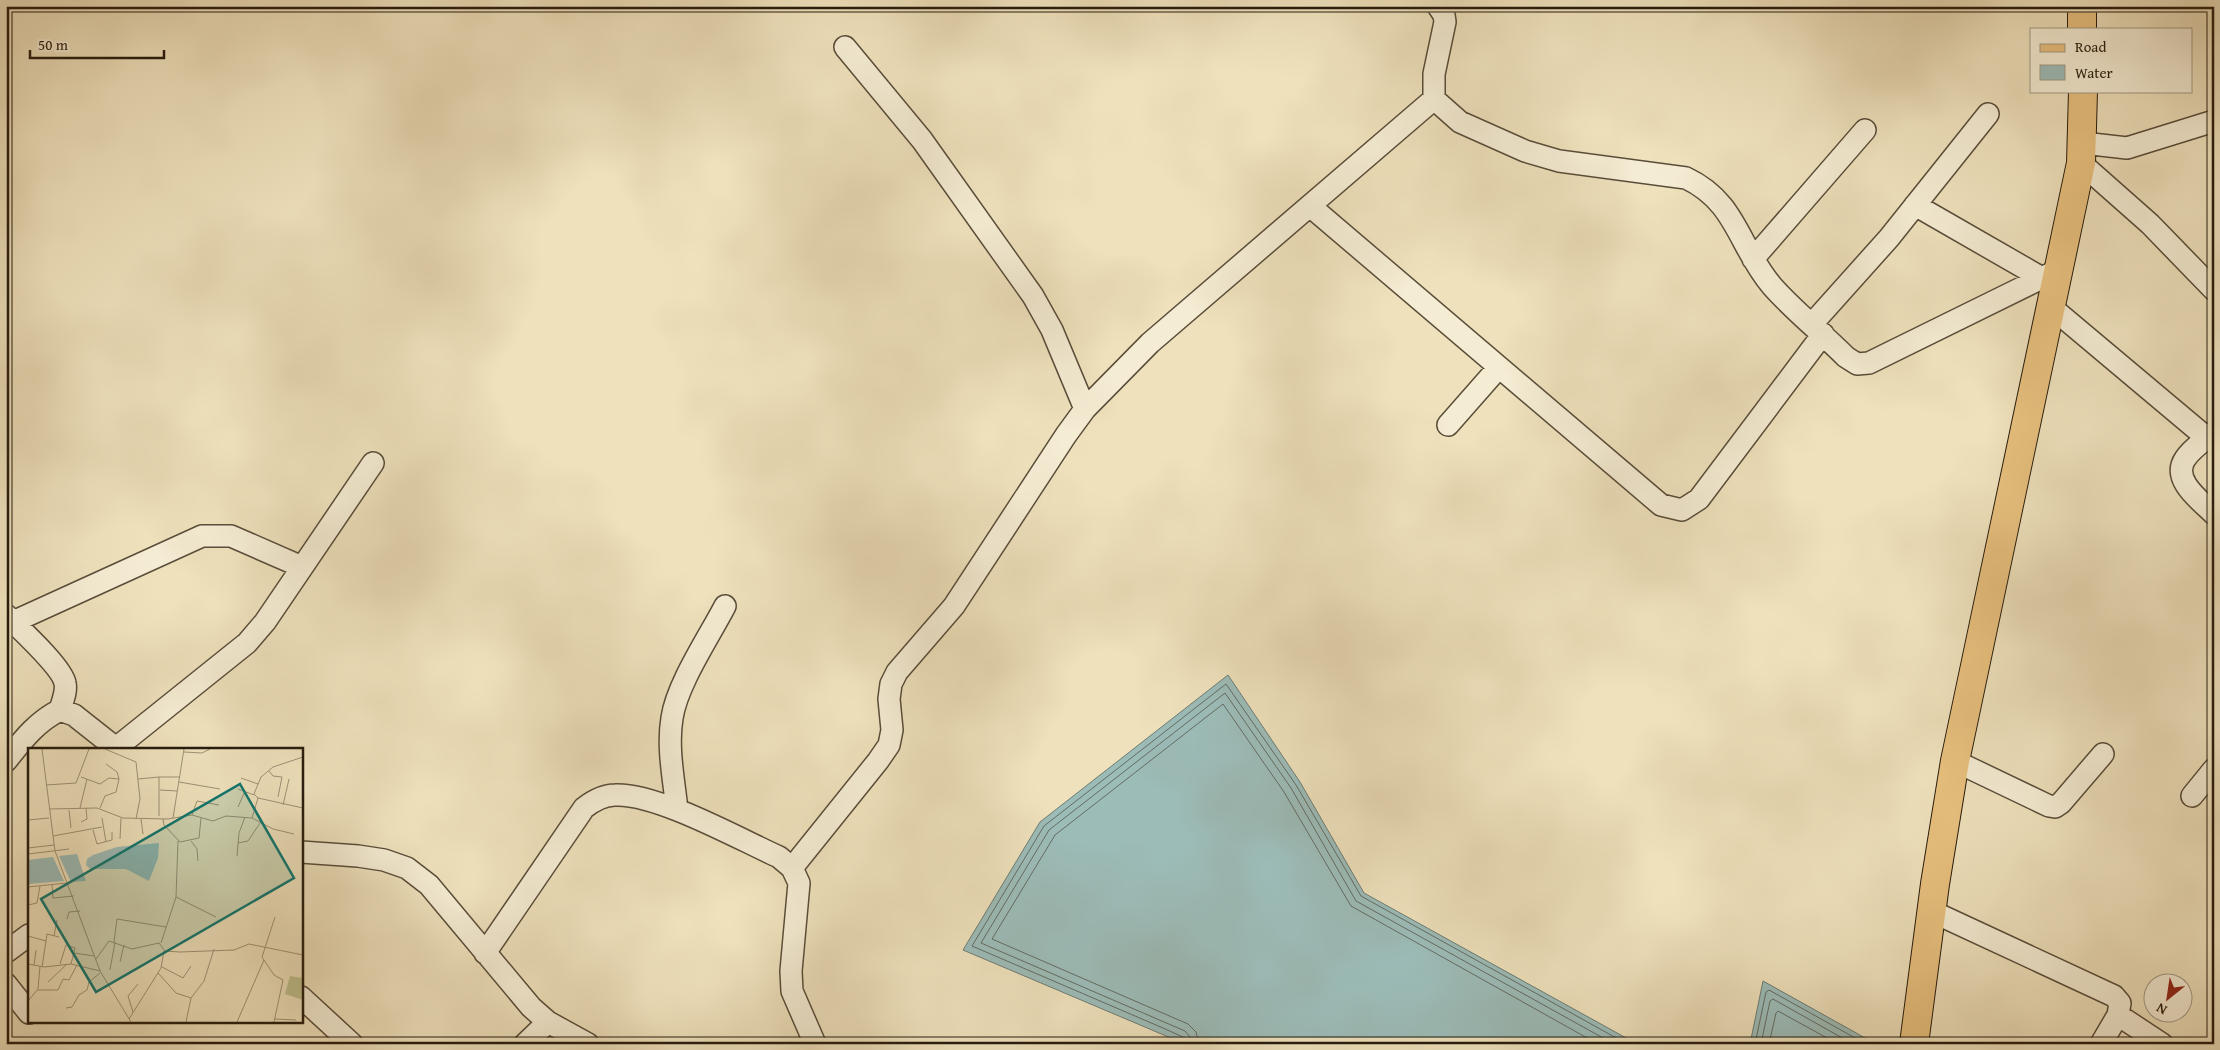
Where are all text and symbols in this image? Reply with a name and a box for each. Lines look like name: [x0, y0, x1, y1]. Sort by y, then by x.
scale bar: [30, 28, 164, 60]
legend: [2030, 28, 2192, 92]
text: 50 m: [38, 34, 69, 55]
text: Road: [2075, 36, 2106, 57]
text: Water: [2075, 62, 2113, 83]
inset map: [28, 748, 302, 1022]
north arrow: [2142, 972, 2192, 1022]
text: N: [2152, 998, 2171, 1020]

